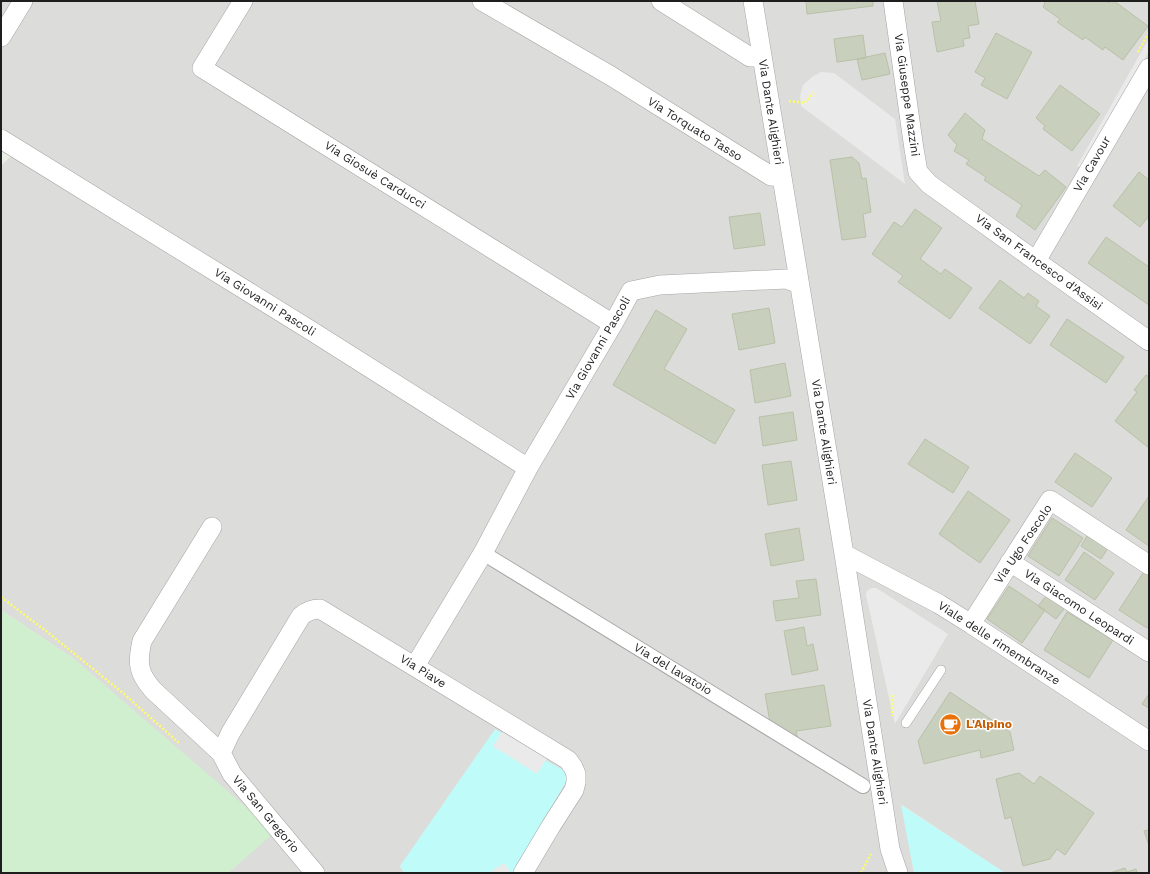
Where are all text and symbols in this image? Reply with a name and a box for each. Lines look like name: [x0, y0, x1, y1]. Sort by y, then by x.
street label: Via Giuseppe Mazzini: [891, 33, 923, 157]
street label: Via Dante Alighieri: [756, 58, 786, 166]
street label: Via Torquato Tasso: [645, 94, 745, 164]
street label: Via Cavour: [1070, 134, 1114, 194]
street label: Via Giosuè Carducci: [322, 138, 428, 212]
street label: Via San Francesco d'Assisi: [973, 211, 1105, 313]
street label: Via Giovanni Pascoli: [212, 265, 318, 339]
street label: Via Giovanni Pascoli: [563, 294, 633, 402]
street label: Via Dante Alighieri: [809, 378, 839, 486]
street label: Via Ugo Foscolo: [991, 502, 1055, 586]
street label: Via Giacomo Leopardi: [1022, 566, 1136, 648]
street label: Viale delle rimembranze: [935, 598, 1063, 688]
street label: Via del lavatoio: [631, 640, 715, 698]
street label: Via Piave: [397, 651, 449, 691]
street label: Via Dante Alighieri: [860, 698, 890, 806]
cafe icon: L'Alpino: [937, 711, 963, 737]
place label: L'Alpino: [966, 717, 1012, 731]
street label: Via San Gregorio: [230, 772, 302, 856]

